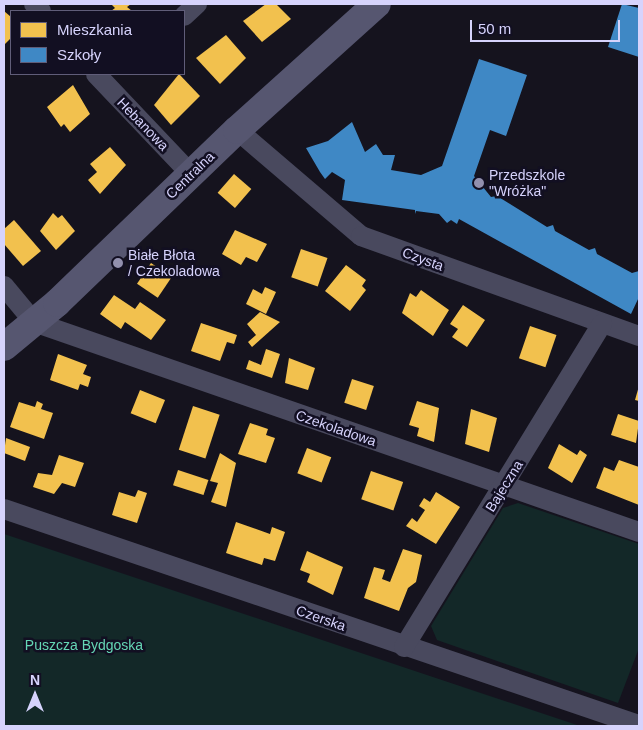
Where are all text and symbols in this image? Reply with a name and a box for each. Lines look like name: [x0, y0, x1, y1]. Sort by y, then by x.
legend: [10, 10, 185, 75]
scale bar: [473, 10, 623, 42]
text: 50 m: [478, 20, 511, 37]
text: Mieszkania: [57, 21, 132, 38]
text: Szkoły: [57, 46, 101, 63]
street label: Hebanowa: [114, 94, 172, 154]
street label: Centralna: [162, 148, 218, 202]
place label: Przedszkole "Wróżka": [489, 167, 565, 200]
marker: Przedszkole "Wróżka": [473, 177, 485, 189]
street label: Czysta: [400, 244, 446, 274]
place label: Białe Błota / Czekoladowa: [128, 247, 220, 280]
marker: Białe Błota / Czekoladowa: [112, 257, 124, 269]
street label: Czekoladowa: [294, 406, 378, 450]
street label: Bajeczna: [482, 457, 526, 515]
street label: Czerska: [294, 602, 348, 634]
park label: Puszcza Bydgoska: [25, 637, 143, 653]
north arrow: [10, 670, 60, 720]
text: N: [30, 672, 40, 688]

